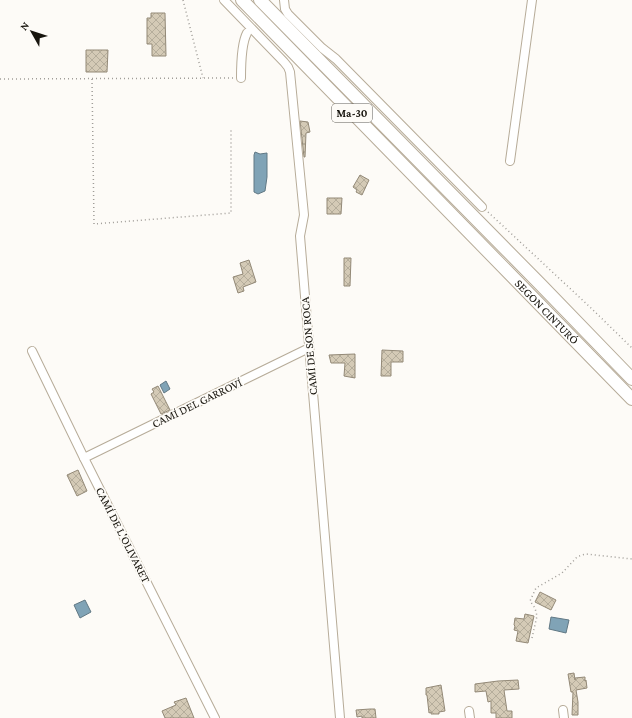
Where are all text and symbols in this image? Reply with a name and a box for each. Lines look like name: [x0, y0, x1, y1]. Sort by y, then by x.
north arrow: [12, 12, 52, 52]
text: N: [17, 19, 32, 32]
road number: Ma-30: [332, 104, 372, 122]
street label: SEGON CINTURÓ: [512, 276, 582, 347]
street label: CAMÍ DE SON ROCA: [298, 296, 320, 396]
street label: CAMÍ DEL GARROVÍ: [150, 375, 245, 431]
street label: CAMÍ DE L'OLIVARET: [93, 485, 153, 586]

